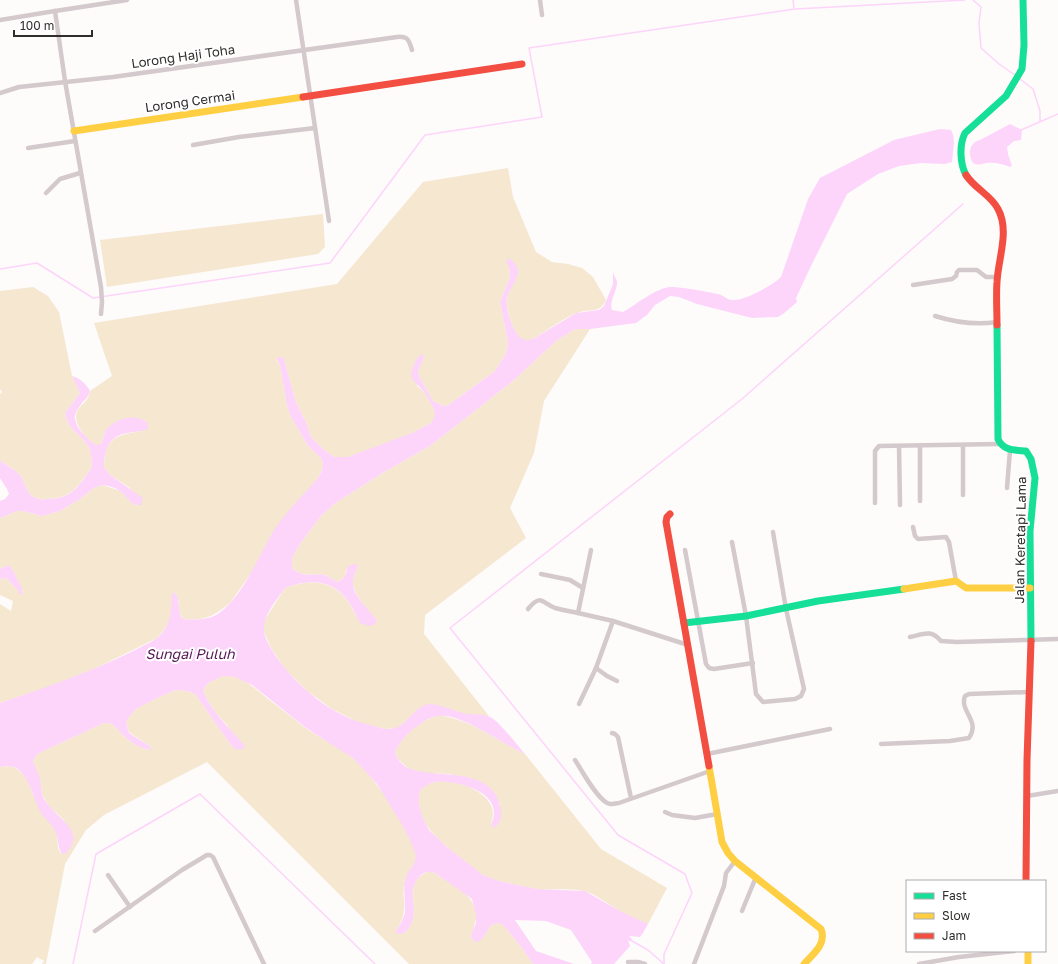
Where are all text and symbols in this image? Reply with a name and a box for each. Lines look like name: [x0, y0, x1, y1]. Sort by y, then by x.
scale bar: [14, 12, 92, 38]
text: 100 m: [20, 18, 54, 33]
street label: Lorong Haji Toha: [130, 41, 236, 71]
street label: Lorong Cermai: [144, 87, 236, 115]
street label: Jalan Keretapi Lama: [1011, 476, 1029, 604]
water label: Sungai Puluh: [145, 645, 236, 662]
legend: [906, 880, 1046, 952]
text: Fast: [942, 888, 967, 903]
text: Slow: [942, 908, 970, 923]
text: Jam: [942, 928, 966, 943]

